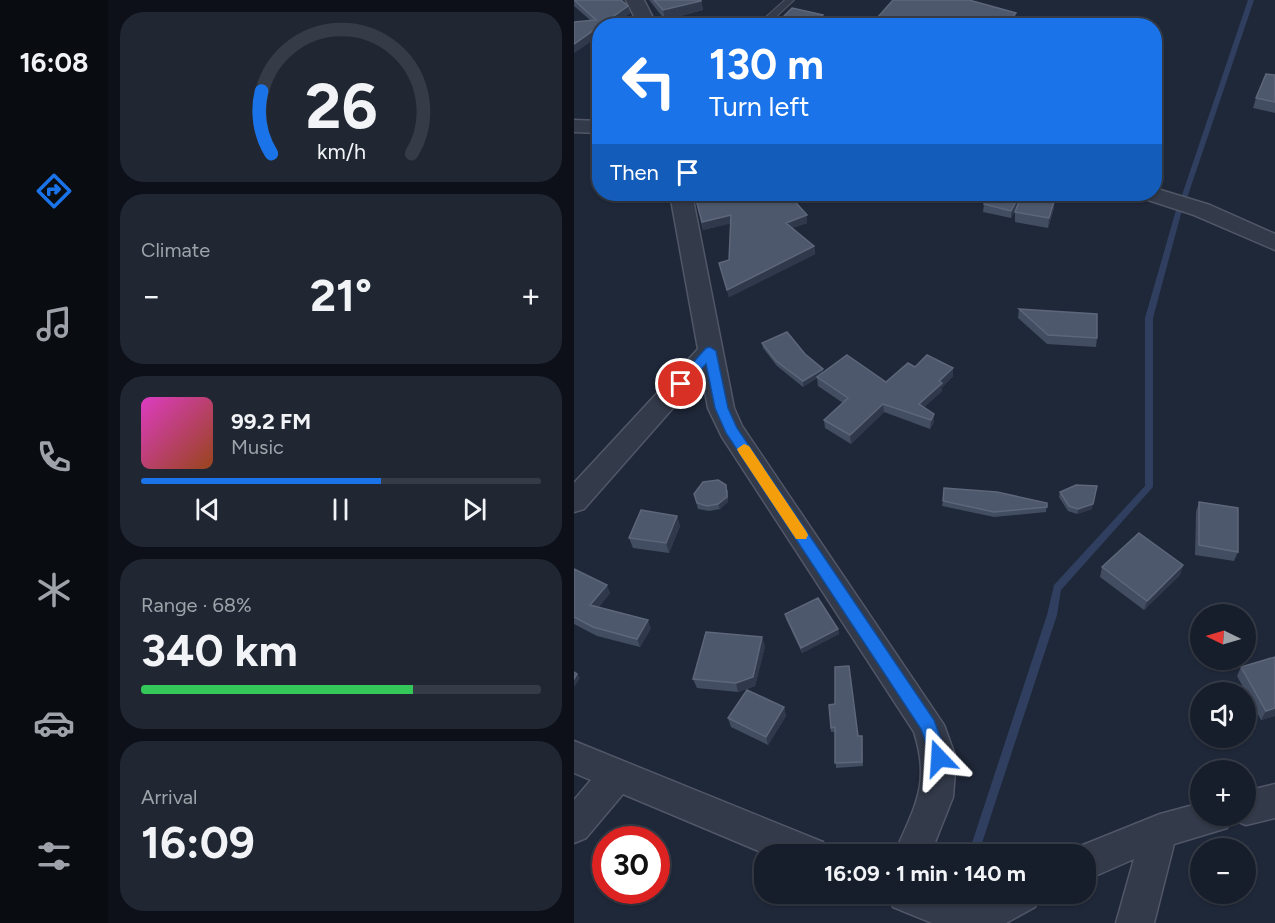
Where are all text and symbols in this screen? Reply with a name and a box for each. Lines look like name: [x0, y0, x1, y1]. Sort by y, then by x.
text: 130 m: [709, 39, 824, 90]
icon: left: [610, 42, 688, 120]
text: 16:08: [19, 46, 89, 79]
text: 26: [305, 69, 377, 144]
text: Turn left: [709, 90, 809, 123]
text: km/h: [317, 139, 365, 164]
icon: arrive: [671, 156, 704, 189]
text: Then: [610, 159, 659, 186]
icon: directions: [33, 170, 75, 212]
text: Climate: [141, 238, 210, 262]
text: 21°: [310, 268, 372, 322]
text: −: [141, 276, 162, 315]
text: +: [520, 276, 541, 315]
icon: music: [33, 303, 75, 345]
pin: [655, 358, 706, 409]
icon: arrive: [664, 367, 697, 400]
text: 99.2 FM: [231, 408, 311, 435]
text: Music: [231, 435, 284, 459]
icon: phone: [33, 436, 75, 478]
icon: previous: [191, 493, 224, 526]
icon: pause: [324, 493, 357, 526]
icon: next: [458, 493, 491, 526]
icon: climate: [33, 569, 75, 611]
text: Range · 68%: [141, 593, 252, 617]
north arrow: [1190, 604, 1256, 670]
map controls: [1190, 604, 1256, 904]
text: 340 km: [141, 623, 298, 677]
button: sound: [1190, 682, 1256, 748]
icon: car: [33, 702, 75, 744]
position arrow: [907, 726, 971, 790]
button: +: [1190, 760, 1256, 826]
text: Arrival: [141, 785, 197, 809]
text: 16:09: [141, 815, 255, 869]
speed limit sign: 30: [592, 826, 670, 904]
icon: filters: [33, 835, 75, 877]
button: −: [1190, 838, 1256, 904]
text: 16:09 · 1 min · 140 m: [824, 860, 1026, 887]

